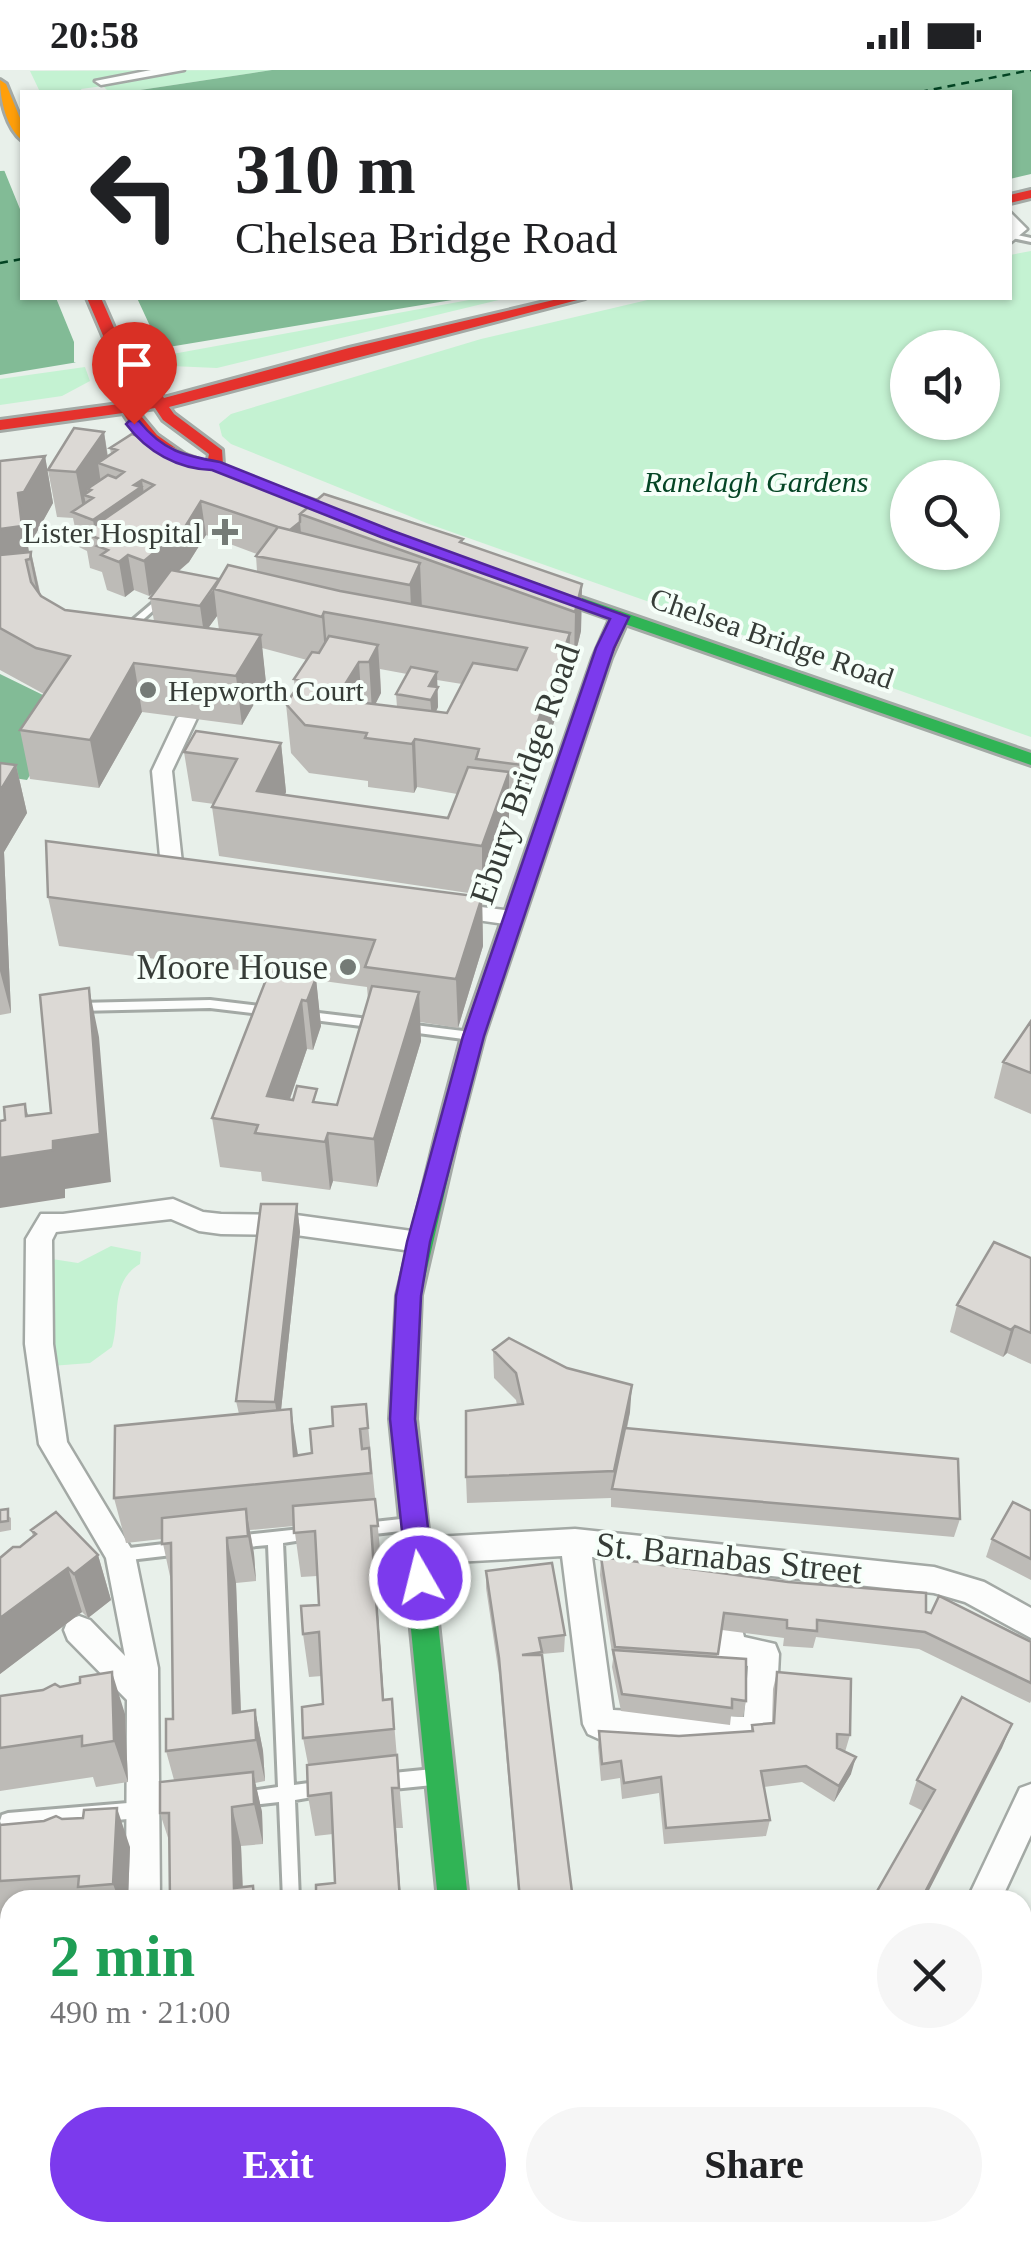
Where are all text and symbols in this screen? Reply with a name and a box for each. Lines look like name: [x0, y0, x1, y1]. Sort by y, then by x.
text: 20:58: [50, 14, 139, 56]
icon: left: [70, 130, 200, 260]
text: 310 m: [235, 131, 416, 208]
text: Chelsea Bridge Road: [235, 213, 617, 263]
pin: [92, 322, 177, 425]
map controls: [890, 330, 1000, 570]
button: sound: [890, 330, 1000, 440]
icon: arrive: [107, 337, 162, 392]
button: search: [890, 460, 1000, 570]
park label: Ranelagh Gardens: [643, 465, 868, 498]
place label: Lister Hospital: [23, 516, 202, 549]
marker: Lister Hospital: [212, 519, 238, 545]
street label: Chelsea Bridge Road: [646, 581, 898, 695]
street label: Ebury Bridge Road: [462, 639, 588, 909]
place label: Hepworth Court: [168, 674, 364, 707]
marker: Hepworth Court: [137, 679, 159, 701]
place label: Moore House: [137, 948, 328, 987]
marker: Moore House: [337, 956, 359, 978]
street label: St. Barnabas Street: [594, 1525, 864, 1591]
position arrow: [368, 1526, 472, 1630]
text: 2 min: [50, 1923, 195, 1989]
button: close: [877, 1923, 982, 2028]
text: 490 m · 21:00: [50, 1994, 230, 2030]
button: Exit: [50, 2107, 506, 2222]
button: Share: [526, 2107, 982, 2222]

